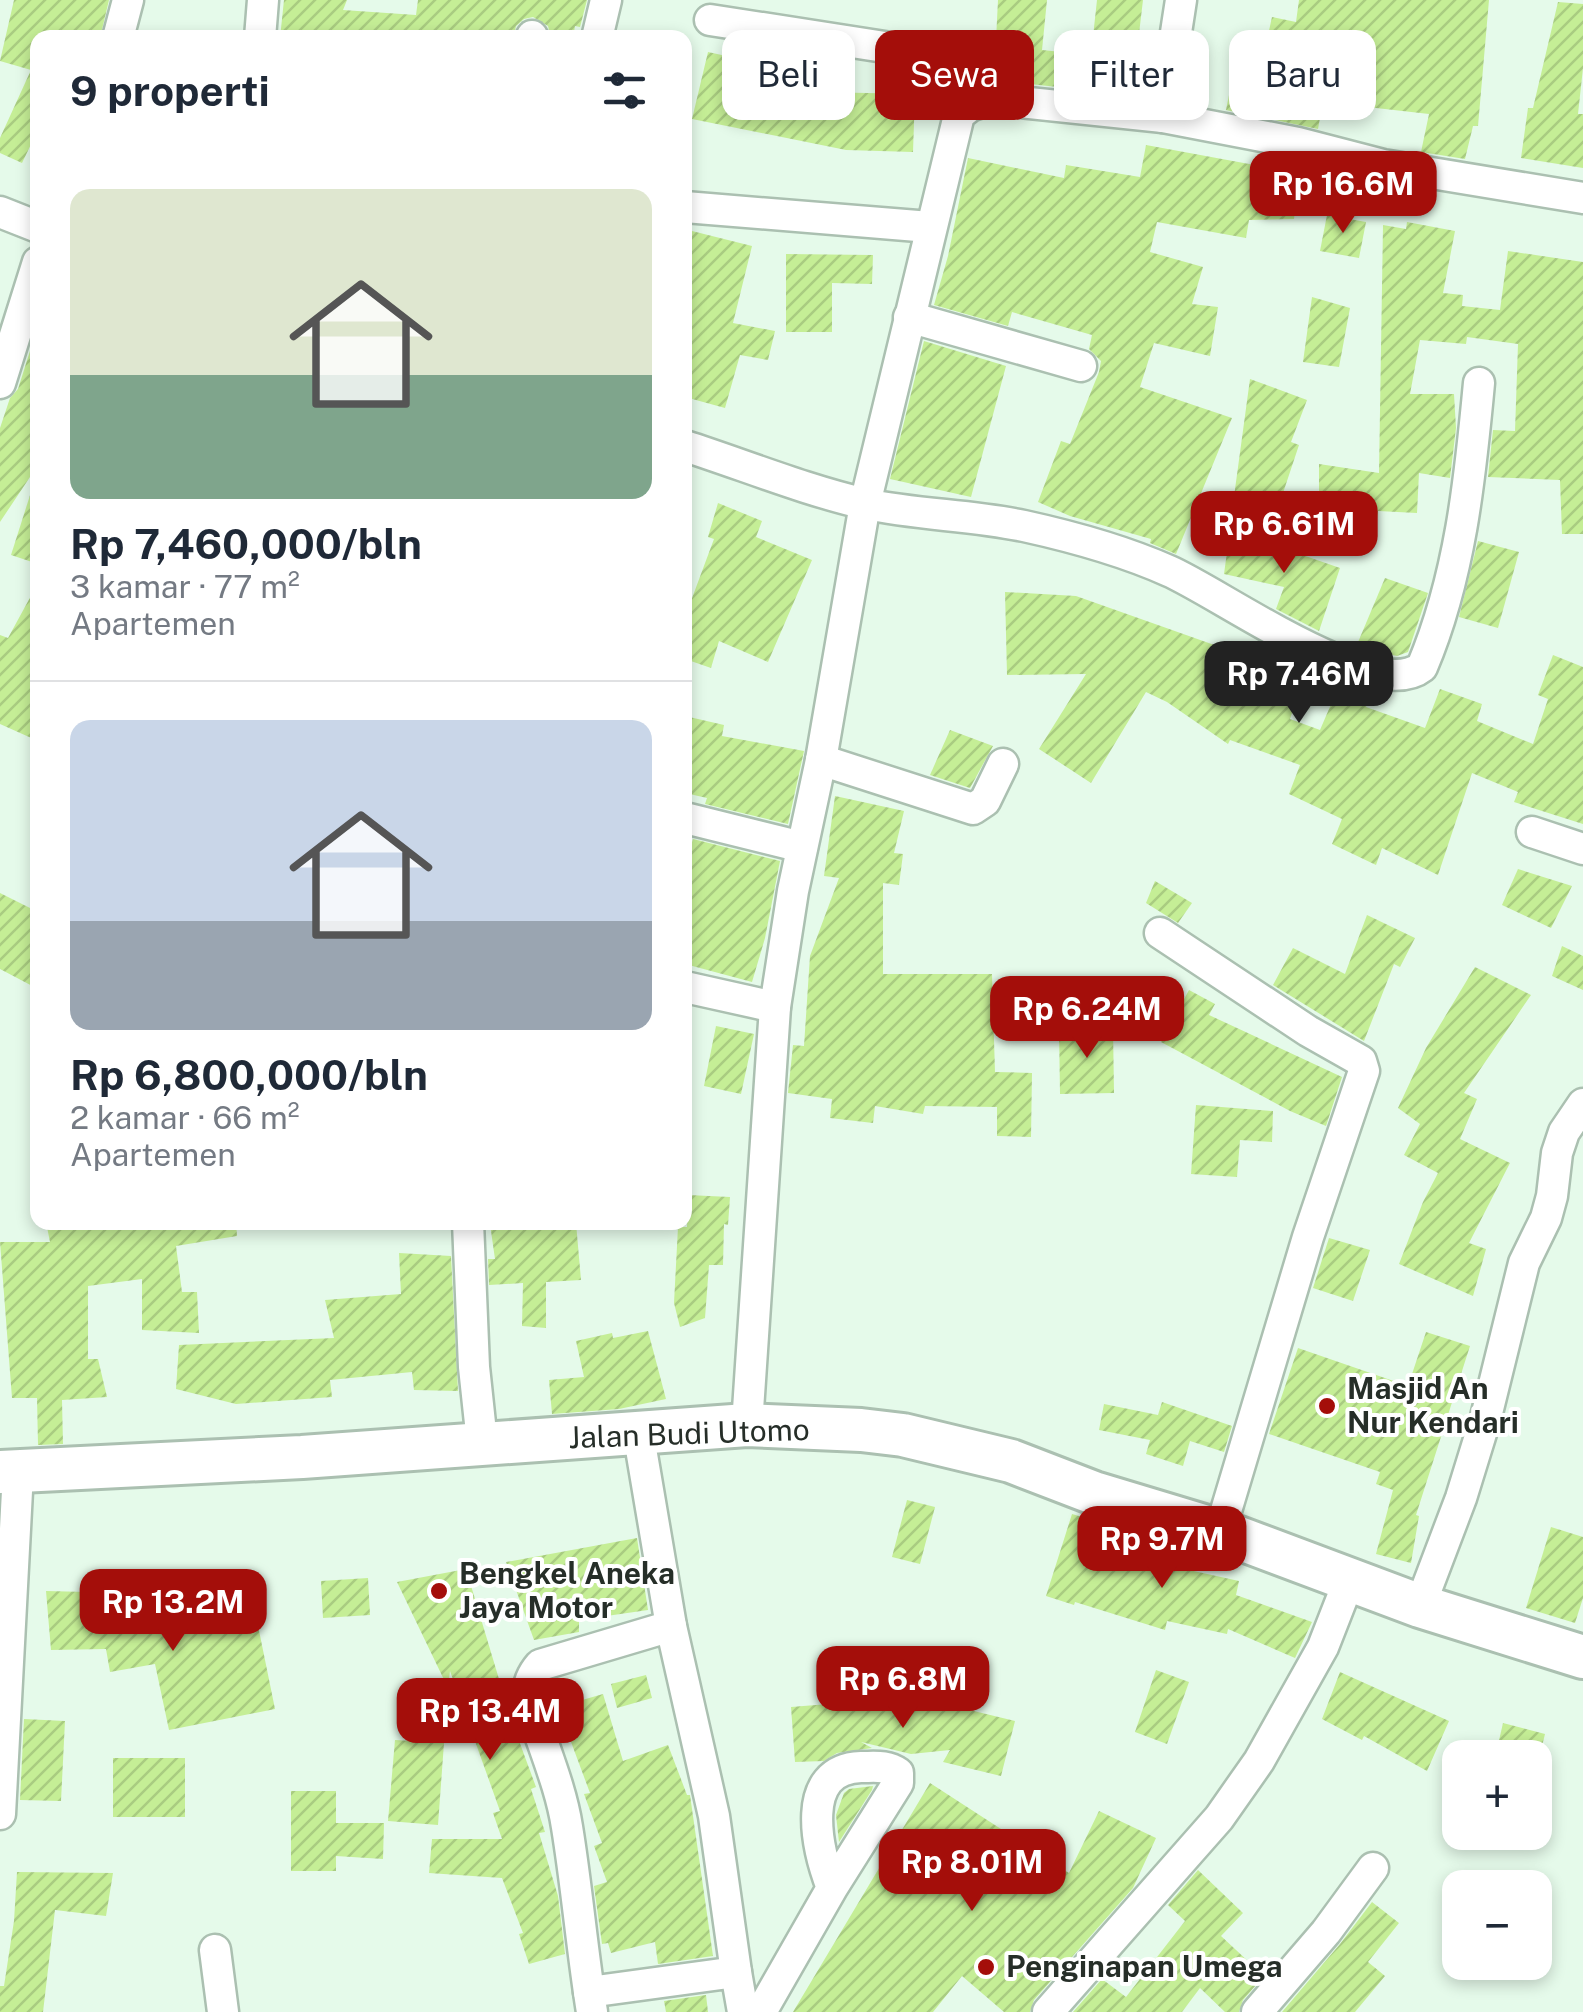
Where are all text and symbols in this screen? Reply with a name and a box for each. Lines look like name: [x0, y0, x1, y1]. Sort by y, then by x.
chip: Beli: [722, 30, 855, 120]
chip: Sewa: [875, 30, 1034, 120]
chip: Filter: [1054, 30, 1209, 120]
chip: Baru: [1229, 30, 1376, 120]
icon: filters: [597, 63, 652, 118]
text: 9 properti: [70, 66, 270, 115]
pin: Rp 16.6M: [1240, 151, 1446, 236]
text: Rp 16.6M: [1272, 165, 1414, 202]
icon: home: [271, 254, 451, 434]
pin: Rp 6.61M: [1181, 491, 1387, 576]
text: Rp 6.61M: [1213, 505, 1355, 542]
text: Rp 7,460,000/bln: [70, 519, 422, 568]
text: 3 kamar · 77 m²: [70, 568, 300, 605]
text: Apartemen: [70, 605, 236, 642]
pin: Rp 7.46M: [1196, 641, 1402, 726]
text: Rp 7.46M: [1226, 655, 1372, 692]
icon: home: [271, 785, 451, 965]
pin: Rp 6.24M: [984, 976, 1190, 1061]
text: Rp 6.24M: [1012, 990, 1162, 1027]
text: Rp 6,800,000/bln: [70, 1050, 428, 1099]
text: 2 kamar · 66 m²: [70, 1099, 299, 1136]
text: Apartemen: [70, 1136, 236, 1173]
place label: Masjid An Nur Kendari: [1347, 1370, 1519, 1440]
marker: Masjid An Nur Kendari: [1316, 1395, 1338, 1417]
street label: Jalan Budi Utomo: [568, 1411, 810, 1455]
pin: Rp 9.7M: [1070, 1506, 1254, 1591]
text: Rp 9.7M: [1099, 1520, 1225, 1557]
place label: Bengkel Aneka Jaya Motor: [459, 1555, 675, 1625]
pin: Rp 13.2M: [70, 1569, 276, 1654]
marker: Bengkel Aneka Jaya Motor: [428, 1580, 450, 1602]
text: Rp 13.2M: [102, 1583, 244, 1620]
pin: Rp 6.8M: [811, 1646, 995, 1731]
text: Rp 6.8M: [838, 1660, 968, 1697]
pin: Rp 13.4M: [387, 1678, 593, 1763]
text: Rp 13.4M: [419, 1692, 561, 1729]
map controls: [1442, 1740, 1552, 1980]
button: +: [1442, 1740, 1552, 1850]
pin: Rp 8.01M: [869, 1829, 1075, 1914]
text: Rp 8.01M: [901, 1843, 1043, 1880]
button: −: [1442, 1870, 1552, 1980]
place label: Penginapan Umega: [1006, 1948, 1283, 1984]
marker: Penginapan Umega: [975, 1956, 997, 1978]

